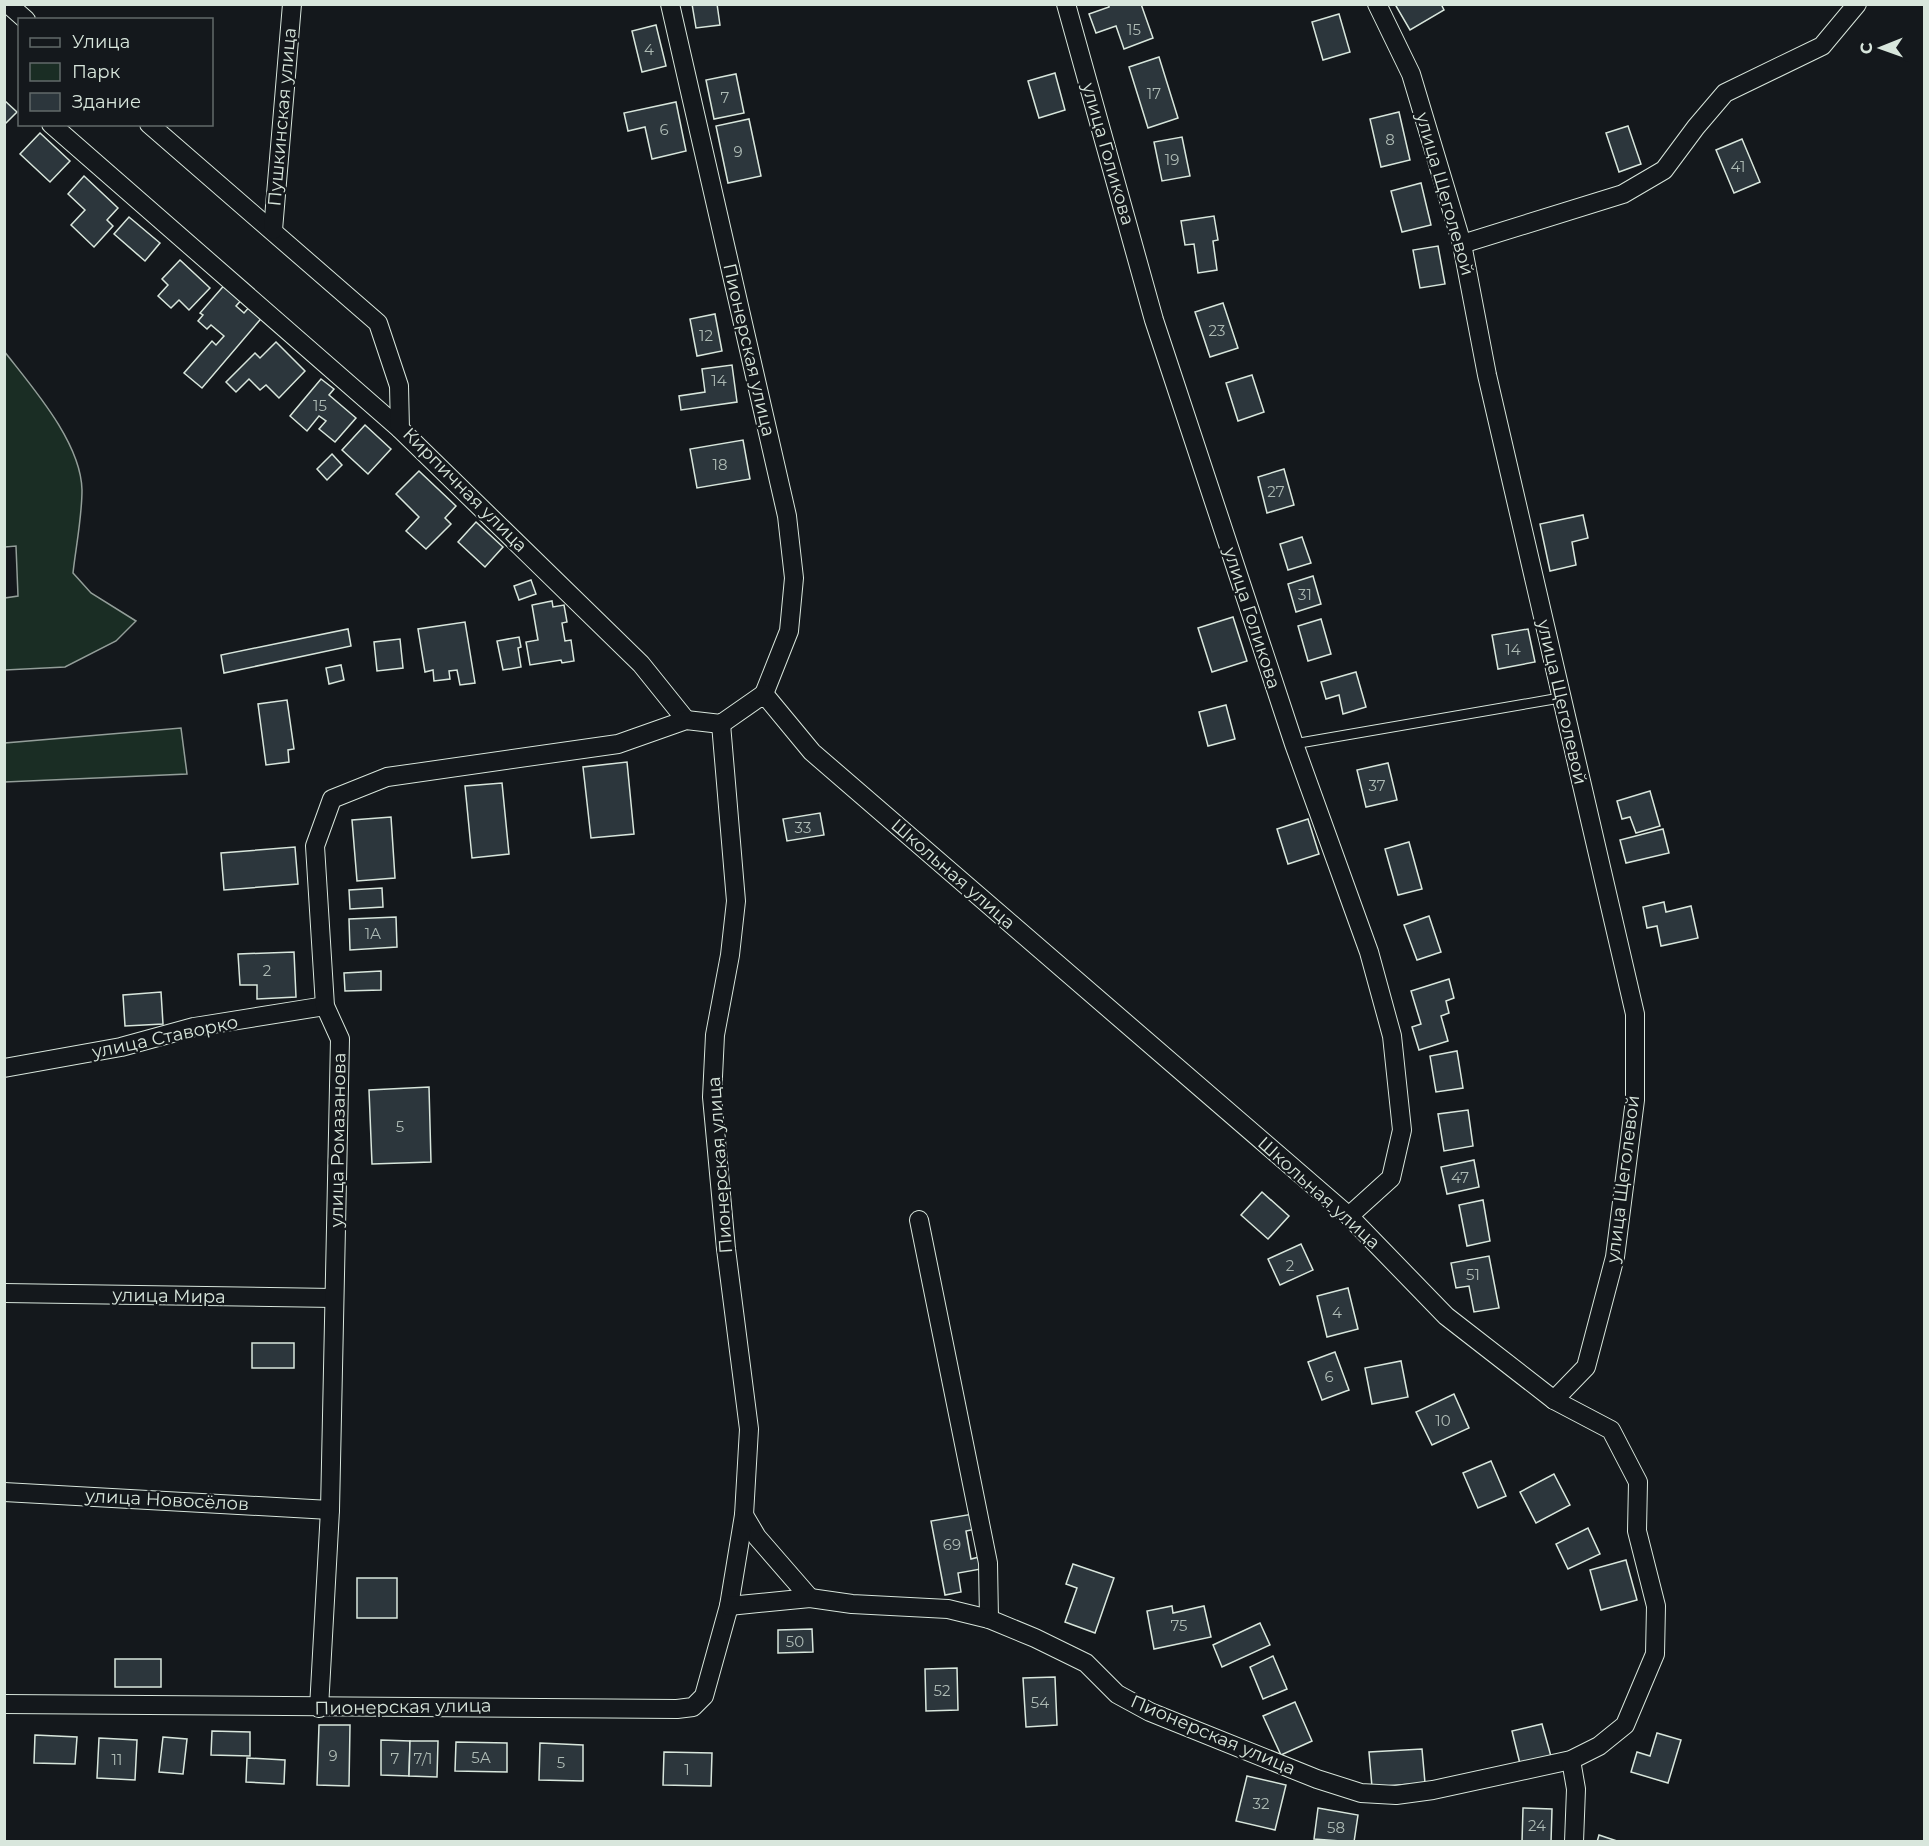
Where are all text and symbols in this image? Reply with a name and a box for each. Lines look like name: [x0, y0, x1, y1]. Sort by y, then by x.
legend: [18, 18, 213, 126]
north arrow: [1851, 18, 1911, 78]
house number: 15: [1127, 20, 1141, 39]
street label: Пушкинская улица: [263, 27, 301, 207]
text: Улица: [72, 31, 130, 53]
house number: 4: [644, 40, 654, 59]
text: С: [1857, 42, 1876, 54]
text: Парк: [72, 61, 121, 83]
street label: улица Голикова: [1077, 79, 1139, 228]
house number: 17: [1147, 84, 1161, 103]
house number: 7: [721, 88, 730, 107]
text: Здание: [72, 91, 141, 113]
street label: улица Щеголевой: [1411, 109, 1479, 278]
house number: 6: [659, 120, 669, 139]
house number: 8: [1385, 130, 1395, 149]
house number: 9: [733, 142, 743, 161]
house number: 19: [1165, 150, 1179, 169]
house number: 41: [1731, 157, 1745, 176]
street label: Пионерская улица: [718, 261, 780, 439]
house number: 23: [1209, 321, 1225, 340]
house number: 12: [699, 326, 713, 345]
house number: 14: [711, 371, 727, 390]
house number: 15: [313, 396, 327, 415]
street label: Кирпичная улица: [398, 423, 532, 557]
house number: 18: [713, 455, 728, 474]
house number: 27: [1267, 482, 1285, 501]
street label: улица Голикова: [1218, 544, 1285, 691]
house number: 31: [1298, 585, 1312, 604]
street label: улица Щеголевой: [1532, 616, 1592, 787]
house number: 14: [1505, 640, 1521, 659]
house number: 37: [1368, 776, 1386, 795]
street label: Школьная улица: [886, 814, 1020, 934]
house number: 33: [795, 818, 811, 837]
house number: 1А: [365, 924, 381, 943]
house number: 2: [263, 961, 271, 980]
street label: улица Ставорко: [89, 1011, 240, 1063]
street label: улица Ромазанова: [325, 1052, 351, 1229]
street label: Пионерская улица: [703, 1076, 737, 1254]
street label: улица Щеголевой: [1602, 1094, 1644, 1265]
house number: 5: [396, 1117, 404, 1136]
street label: Школьная улица: [1253, 1132, 1385, 1254]
house number: 47: [1451, 1168, 1469, 1187]
house number: 2: [1286, 1256, 1294, 1275]
house number: 51: [1466, 1265, 1480, 1284]
street label: улица Мира: [111, 1284, 226, 1308]
house number: 4: [1332, 1303, 1342, 1322]
house number: 6: [1324, 1367, 1334, 1386]
house number: 10: [1435, 1411, 1451, 1430]
street label: улица Новосёлов: [83, 1485, 250, 1515]
house number: 69: [943, 1535, 961, 1554]
house number: 75: [1170, 1616, 1188, 1635]
house number: 50: [786, 1632, 804, 1651]
house number: 52: [934, 1681, 950, 1700]
street label: Пионерская улица: [1127, 1690, 1299, 1780]
house number: 54: [1031, 1693, 1049, 1712]
street label: Пионерская улица: [314, 1694, 492, 1720]
house number: 9: [328, 1746, 338, 1765]
house number: 5А: [471, 1748, 491, 1767]
house number: 7: [391, 1749, 400, 1768]
house number: 7/1: [413, 1749, 433, 1768]
house number: 11: [112, 1750, 122, 1769]
house number: 5: [557, 1753, 565, 1772]
house number: 1: [684, 1760, 690, 1779]
house number: 32: [1253, 1794, 1269, 1813]
house number: 24: [1528, 1816, 1546, 1835]
house number: 58: [1327, 1818, 1345, 1837]

